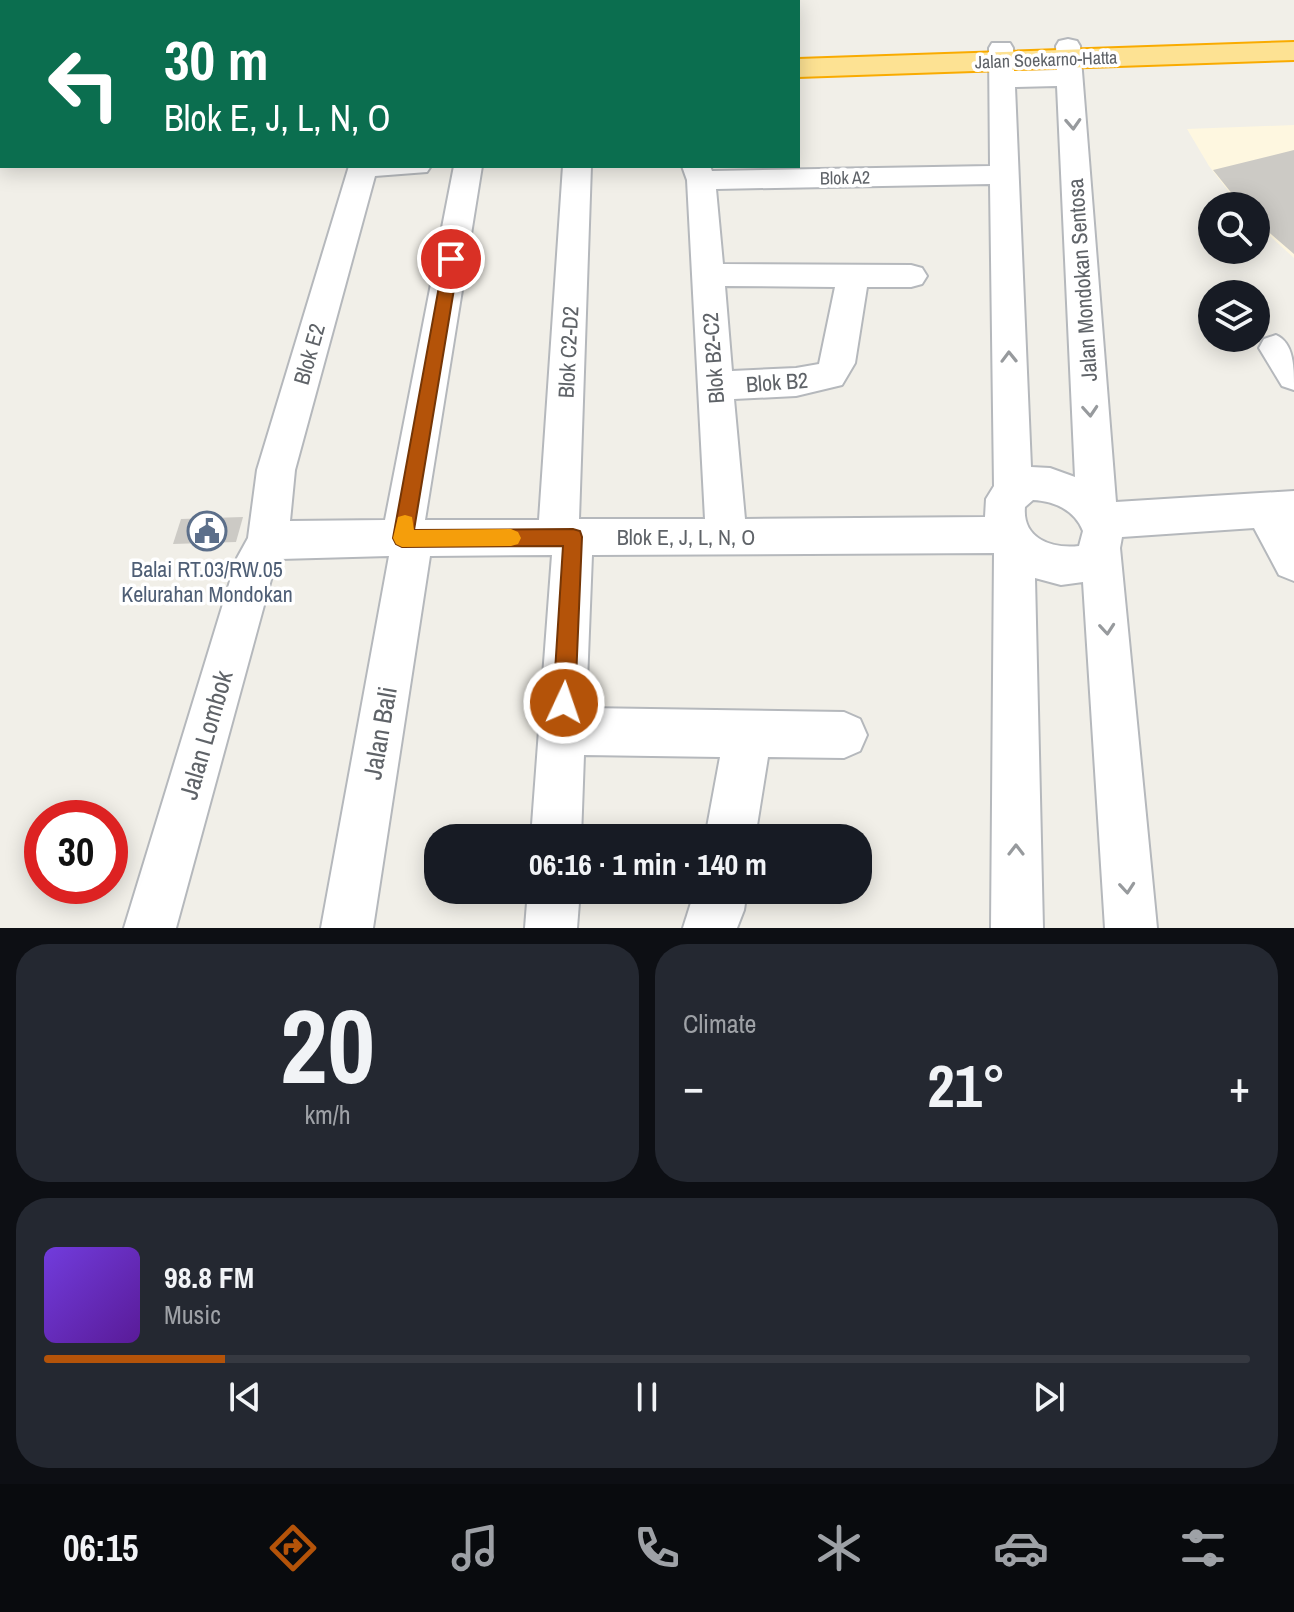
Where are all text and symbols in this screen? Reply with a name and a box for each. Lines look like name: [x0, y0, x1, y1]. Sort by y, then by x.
text: 30 m: [164, 22, 269, 97]
icon: left: [32, 32, 136, 136]
street label: Jalan Soekarno-Hatta: [974, 45, 1118, 74]
text: Blok E, J, L, N, O: [164, 94, 390, 142]
one-way arrow: [1064, 118, 1081, 131]
street label: Blok A2: [820, 165, 870, 190]
street label: Jalan Mondokan Sentosa: [1060, 177, 1104, 383]
map controls: [1198, 192, 1270, 352]
button: search: [1198, 192, 1270, 264]
pin: [417, 225, 485, 293]
icon: arrive: [429, 237, 473, 281]
button: layers: [1198, 280, 1270, 352]
street label: Blok C2-D2: [551, 305, 585, 399]
street label: Blok B2-C2: [695, 311, 731, 405]
street label: Blok E2: [286, 320, 332, 388]
one-way arrow: [1001, 350, 1018, 363]
street label: Blok B2: [745, 365, 809, 399]
one-way arrow: [1082, 405, 1099, 418]
public building icon: Balai RT.03/RW.05 Kelurahan Mondokan: [186, 510, 228, 552]
street label: Blok E, J, L, N, O: [617, 522, 755, 552]
place label: Balai RT.03/RW.05 Kelurahan Mondokan: [121, 554, 293, 609]
one-way arrow: [1098, 622, 1115, 635]
position arrow: [522, 661, 606, 745]
street label: Jalan Lombok: [170, 666, 241, 803]
street label: Jalan Bali: [354, 684, 405, 782]
speed limit sign: 30: [24, 800, 128, 904]
one-way arrow: [1007, 843, 1025, 856]
text: 06:16 · 1 min · 140 m: [529, 844, 767, 884]
one-way arrow: [1118, 882, 1135, 895]
text: 20: [280, 975, 375, 1115]
text: Climate: [683, 1006, 756, 1041]
text: 21°: [927, 1045, 1006, 1126]
text: −: [683, 1056, 704, 1116]
text: +: [1229, 1056, 1250, 1116]
text: km/h: [304, 1097, 351, 1132]
text: 98.8 FM: [164, 1257, 254, 1297]
text: Music: [164, 1297, 221, 1332]
icon: previous: [223, 1375, 267, 1419]
icon: pause: [625, 1375, 669, 1419]
icon: next: [1027, 1375, 1071, 1419]
icon: directions: [265, 1520, 321, 1576]
icon: music: [447, 1520, 503, 1576]
icon: phone: [629, 1520, 685, 1576]
icon: climate: [811, 1520, 867, 1576]
icon: car: [993, 1520, 1049, 1576]
icon: filters: [1175, 1520, 1231, 1576]
text: 06:15: [63, 1524, 139, 1572]

